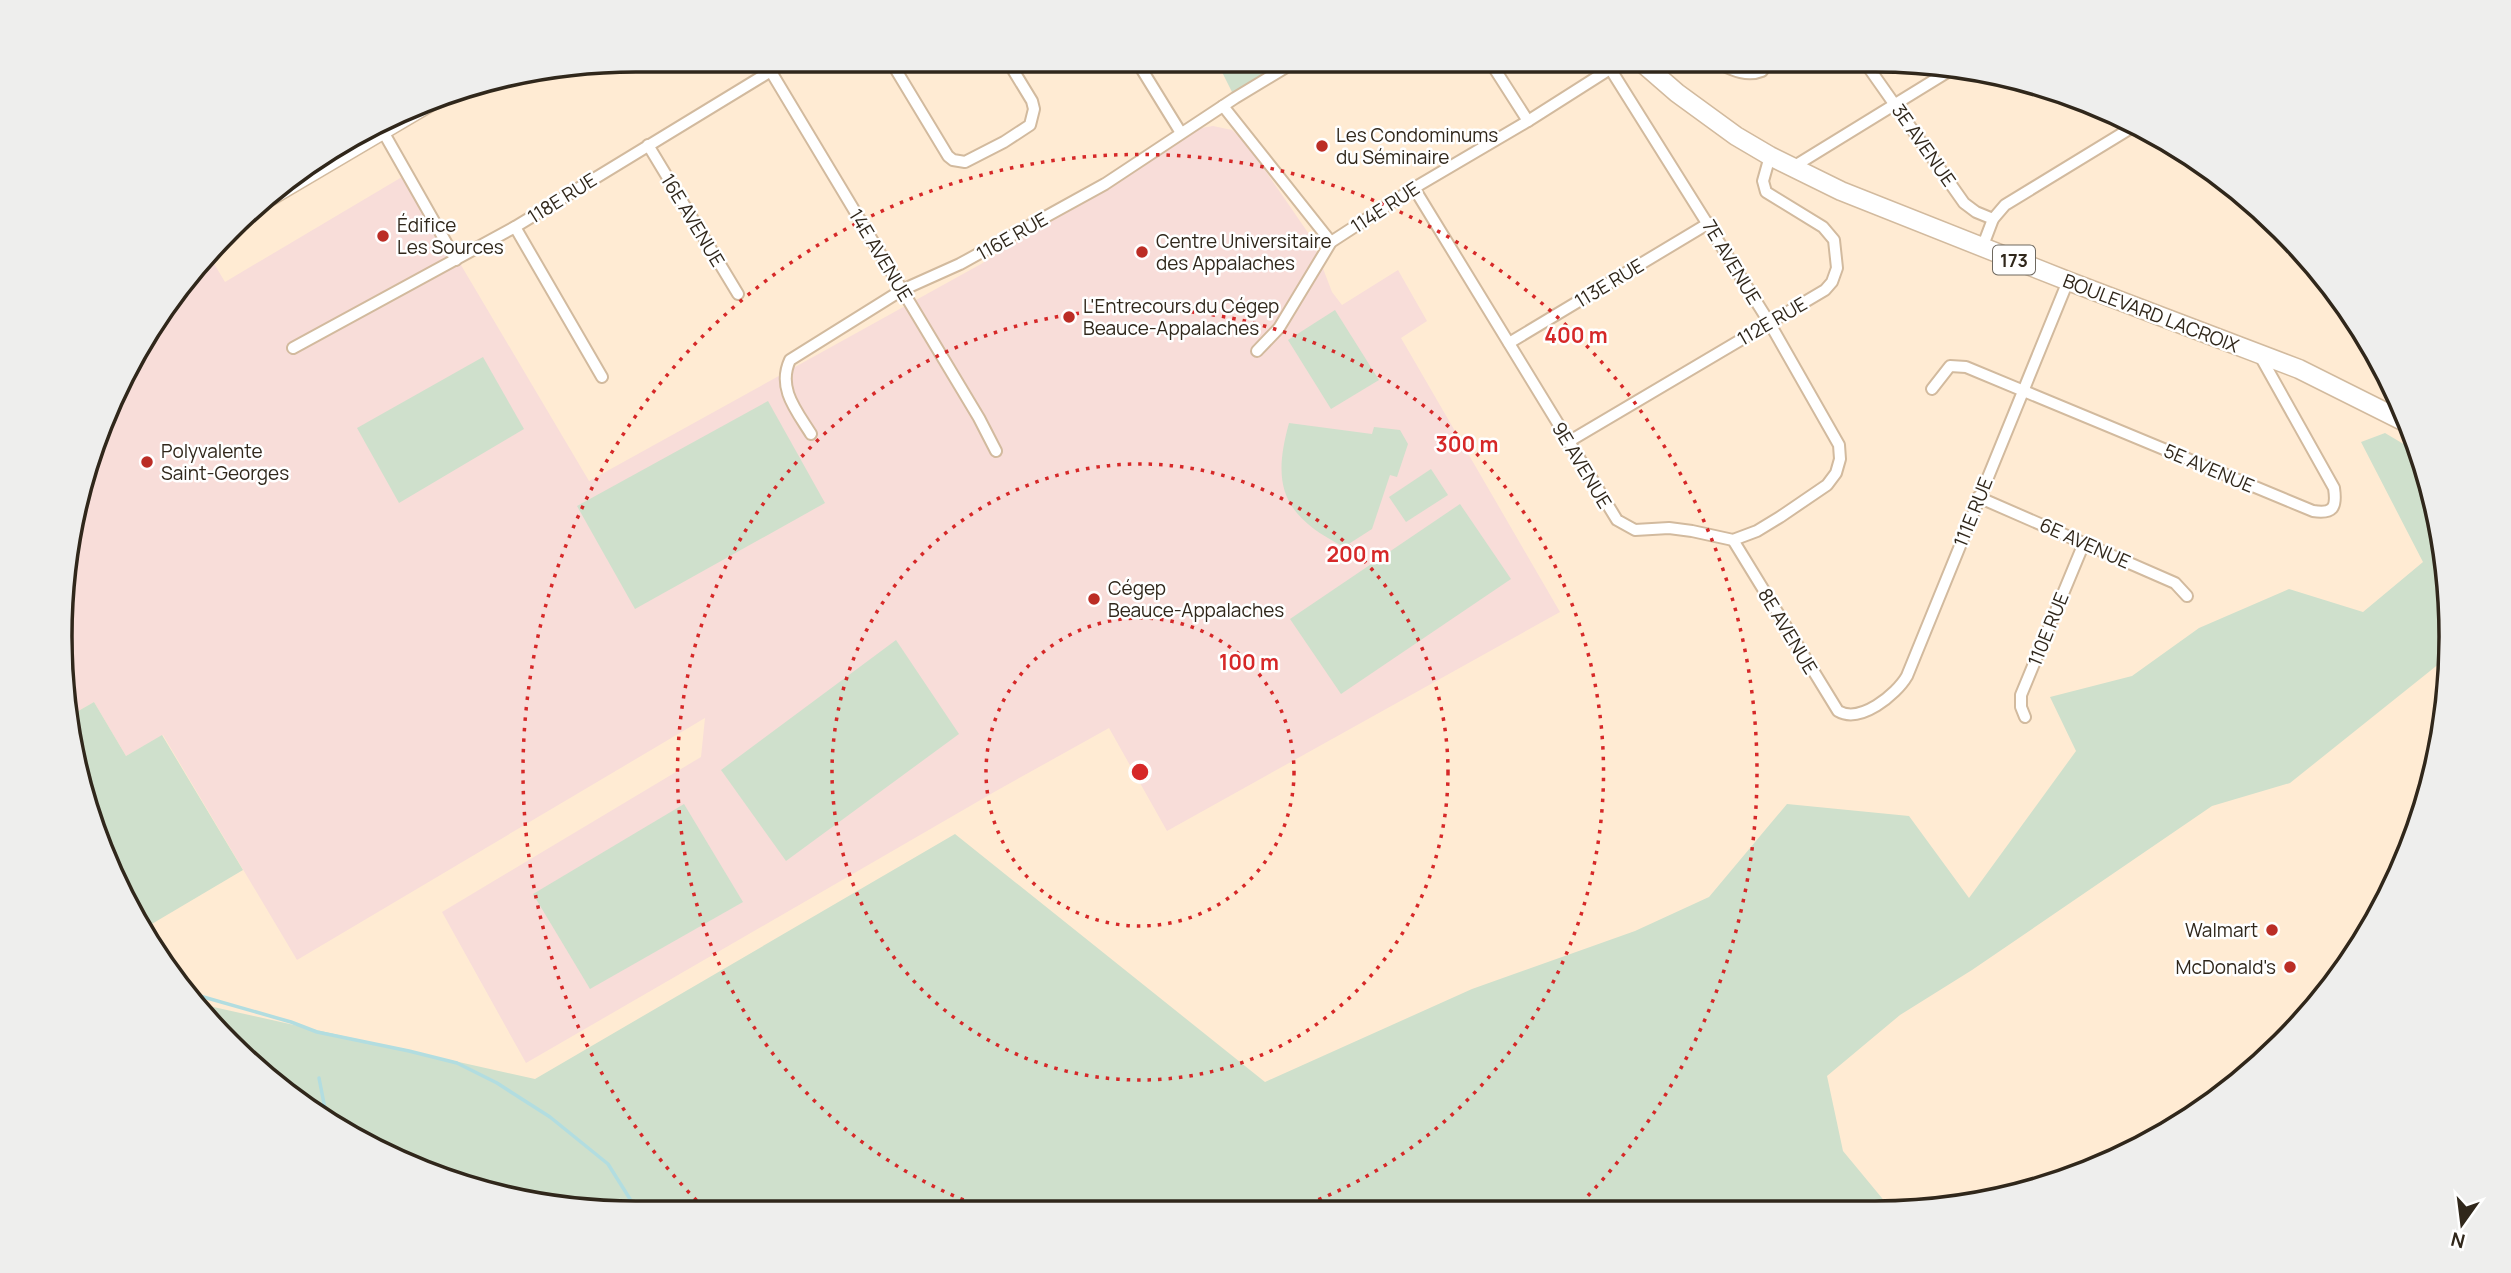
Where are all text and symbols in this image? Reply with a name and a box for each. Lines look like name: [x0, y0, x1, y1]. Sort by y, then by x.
street label: 3E AVENUE: [1886, 98, 1962, 192]
place label: Les Condominums du Séminaire: [1336, 122, 1498, 170]
marker: Les Condominums du Séminaire: [1314, 138, 1330, 154]
street label: 118E RUE: [523, 167, 601, 229]
street label: 16E AVENUE: [655, 169, 731, 271]
street label: 114E RUE: [1346, 175, 1424, 239]
street label: 14E AVENUE: [843, 204, 919, 306]
street label: 116E RUE: [972, 206, 1052, 266]
place label: Édifice Les Sources: [397, 212, 504, 260]
street label: 7E AVENUE: [1697, 215, 1767, 309]
marker: Édifice Les Sources: [375, 228, 391, 244]
place label: Centre Universitaire des Appalaches: [1156, 228, 1332, 276]
marker: Centre Universitaire des Appalaches: [1134, 244, 1150, 260]
road number: 173: [1993, 246, 2035, 274]
street label: 113E RUE: [1570, 252, 1648, 314]
street label: BOULEVARD LACROIX: [2059, 267, 2243, 359]
street label: 112E RUE: [1732, 291, 1812, 351]
place label: L'Entrecours du Cégep Beauce-Appalaches: [1083, 293, 1279, 341]
marker: L'Entrecours du Cégep Beauce-Appalaches: [1061, 309, 1077, 325]
text: 400 m: [1544, 321, 1608, 349]
street label: 9E AVENUE: [1546, 417, 1618, 513]
text: 300 m: [1436, 430, 1498, 458]
street label: 5E AVENUE: [2160, 437, 2258, 499]
place label: Polyvalente Saint-Georges: [161, 438, 289, 486]
marker: Polyvalente Saint-Georges: [139, 454, 155, 470]
street label: 111E RUE: [1947, 473, 1999, 551]
street label: 6E AVENUE: [2036, 511, 2134, 575]
text: 200 m: [1326, 540, 1390, 568]
place label: Cégep Beauce-Appalaches: [1108, 575, 1284, 623]
street label: 8E AVENUE: [1752, 583, 1824, 679]
street label: 110E RUE: [2021, 588, 2075, 670]
marker: Cégep Beauce-Appalaches: [1086, 591, 1102, 607]
text: 100 m: [1219, 648, 1279, 676]
centre of rings: [1128, 760, 1152, 784]
place label: Walmart: [2185, 917, 2258, 943]
marker: Walmart: [2264, 922, 2280, 938]
place label: McDonald's: [2175, 954, 2276, 980]
marker: McDonald's: [2282, 959, 2298, 975]
north arrow: [2427, 1189, 2497, 1259]
text: N: [2448, 1226, 2468, 1255]

